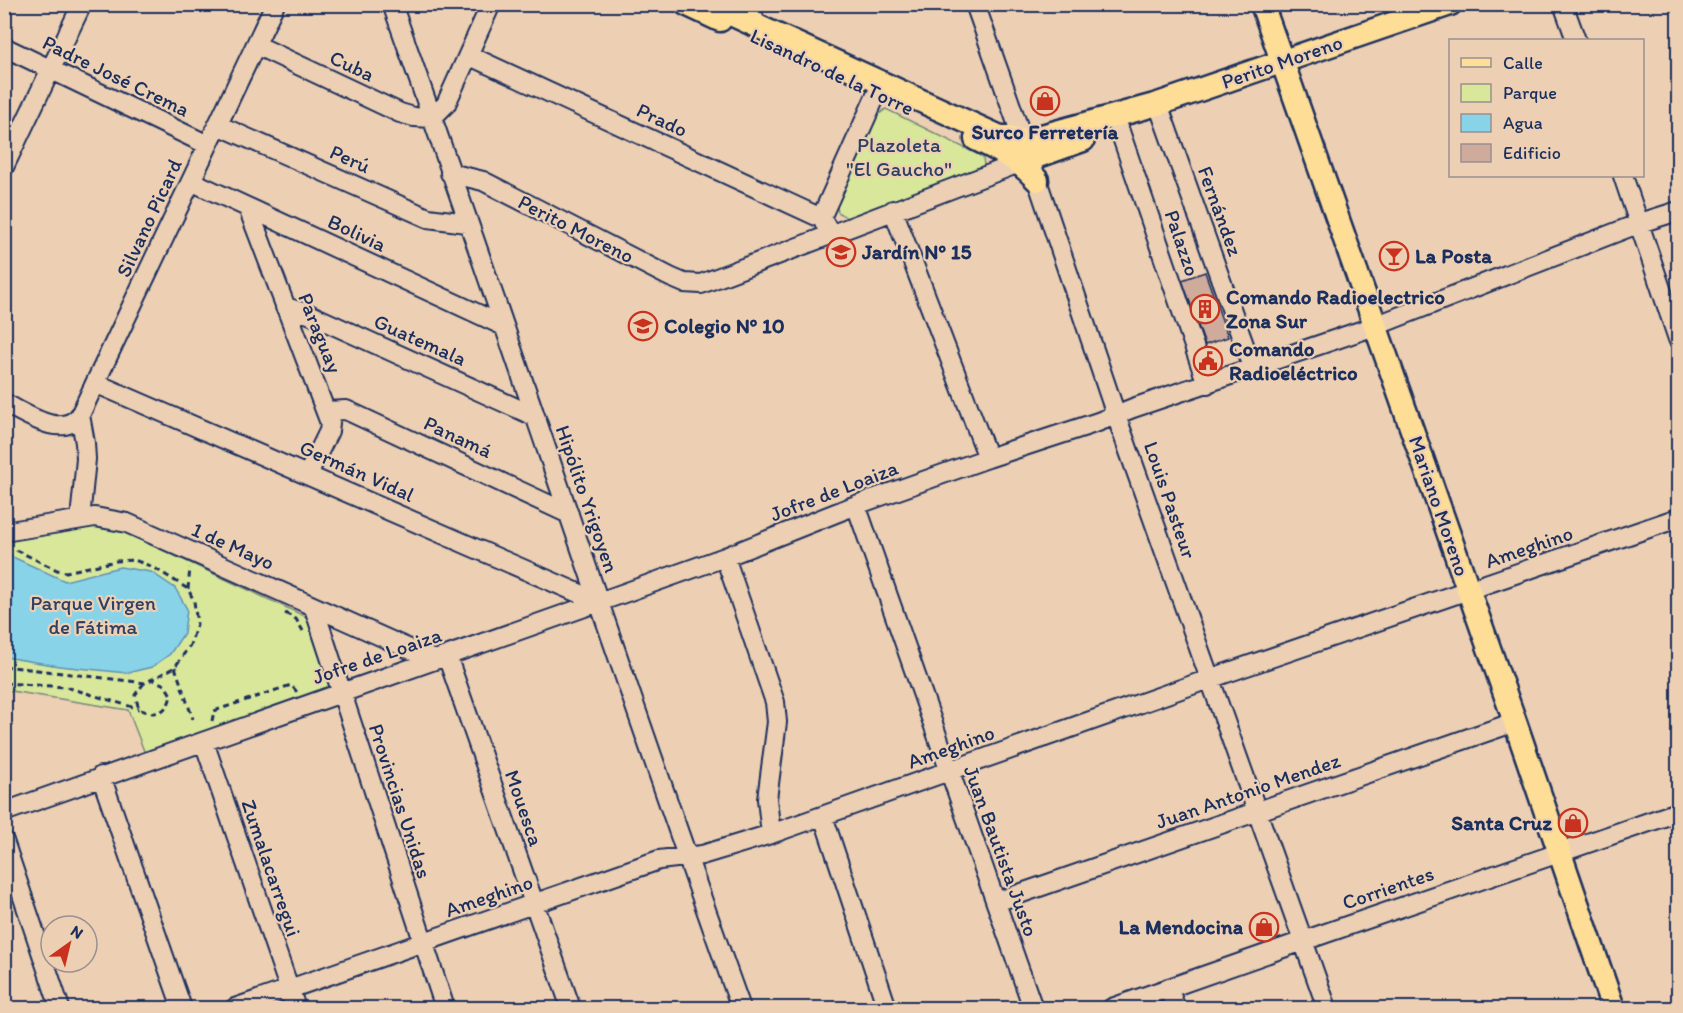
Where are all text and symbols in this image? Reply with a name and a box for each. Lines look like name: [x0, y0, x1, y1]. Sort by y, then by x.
street label: Lisandro de la Torre: [746, 23, 918, 120]
street label: Padre José Crema: [39, 29, 194, 122]
street label: Perito Moreno: [1218, 29, 1346, 94]
legend: [1449, 39, 1644, 177]
street label: Cuba: [326, 44, 378, 87]
text: Calle: [1503, 52, 1543, 74]
text: Parque: [1503, 82, 1557, 104]
shop icon: Surco Ferretería: [1029, 85, 1061, 117]
street label: Prado: [633, 97, 692, 142]
text: Agua: [1503, 112, 1543, 134]
place label: Surco Ferretería: [972, 119, 1120, 144]
park label: Plazoleta "El Gaucho": [846, 132, 952, 181]
street label: Perú: [326, 139, 375, 179]
text: Edificio: [1503, 142, 1561, 164]
street label: Silvano Picard: [110, 154, 187, 281]
street label: Fernández: [1193, 163, 1248, 260]
street label: Perito Moreno: [514, 189, 638, 268]
street label: Palazzo: [1160, 206, 1205, 279]
street label: Bolivia: [324, 208, 390, 257]
school or university icon: Jardín Nº 15: [825, 236, 857, 268]
place label: Jardín Nº 15: [861, 239, 971, 264]
bar icon: La Posta: [1378, 240, 1410, 272]
place label: La Posta: [1415, 243, 1493, 268]
place label: Comando Radioelectrico Zona Sur: [1226, 284, 1445, 333]
street label: Paraguay: [293, 289, 348, 377]
building icon: Comando Radioelectrico Zona Sur: [1189, 293, 1221, 325]
street label: Guatemala: [370, 308, 470, 371]
school or university icon: Colegio Nº 10: [627, 310, 659, 342]
place label: Colegio Nº 10: [664, 313, 785, 339]
place label: Comando Radioeléctrico: [1229, 336, 1358, 385]
public building icon: Comando Radioeléctrico: [1192, 345, 1224, 377]
street label: Panamá: [420, 410, 496, 463]
street label: Hipólito Yrigoyen: [550, 422, 624, 576]
street label: Mariano Moreno: [1404, 432, 1475, 579]
street label: Germán Vidal: [296, 434, 418, 507]
street label: Louis Pasteur: [1139, 438, 1202, 562]
street label: Jofre de Loaiza: [766, 455, 901, 526]
street label: 1 de Mayo: [188, 516, 279, 575]
street label: Ameghino: [1482, 520, 1576, 573]
park label: Parque Virgen de Fátima: [30, 590, 156, 639]
street label: Jofre de Loaiza: [309, 622, 445, 689]
street label: Ameghino: [904, 719, 998, 774]
street label: Provincias Unidas: [364, 720, 437, 881]
street label: Juan Antonio Mendez: [1152, 747, 1344, 834]
street label: Juan Bautista Justo: [959, 762, 1044, 940]
street label: Mouesca: [500, 767, 549, 849]
street label: Zumalacarregui: [236, 796, 307, 940]
shop icon: Santa Cruz: [1557, 807, 1589, 839]
place label: Santa Cruz: [1451, 810, 1552, 835]
street label: Corrientes: [1339, 860, 1437, 915]
street label: Ameghino: [442, 869, 536, 922]
shop icon: La Mendocina: [1248, 911, 1280, 943]
north arrow: [39, 914, 99, 974]
place label: La Mendocina: [1119, 914, 1244, 939]
text: N: [67, 921, 87, 943]

